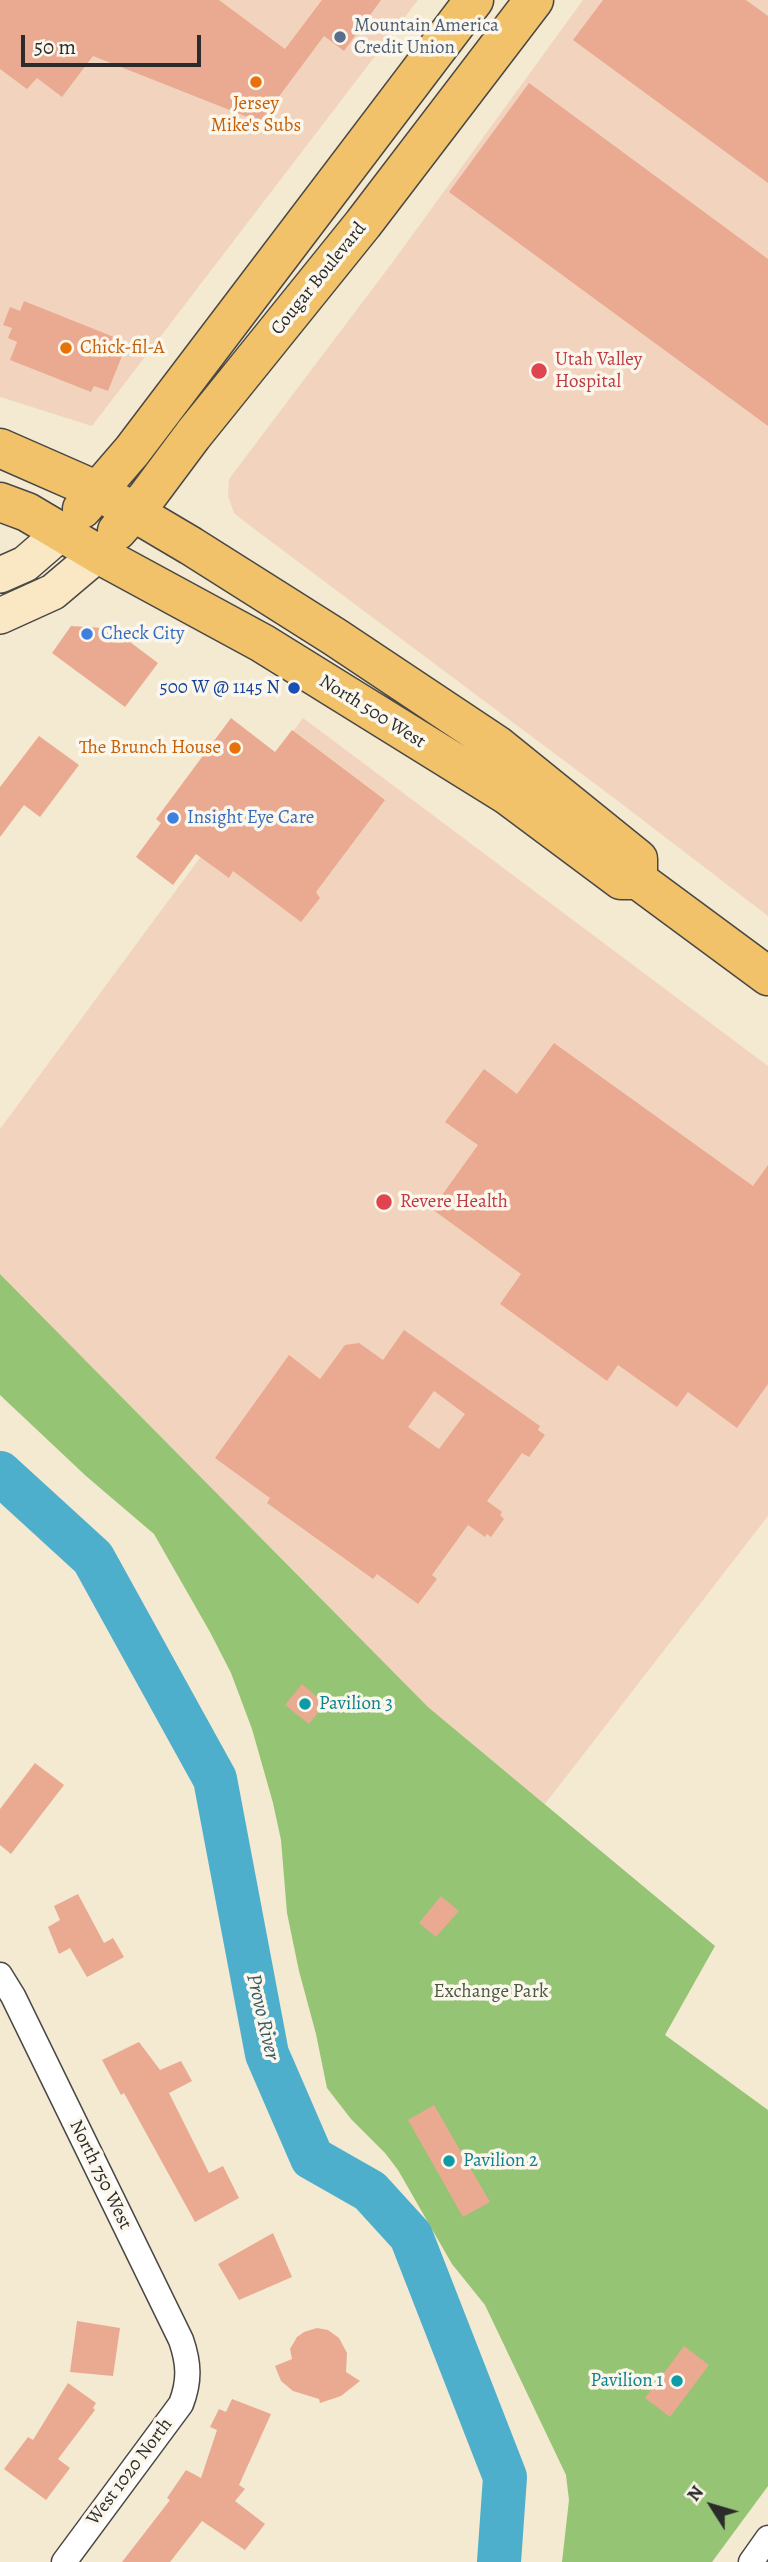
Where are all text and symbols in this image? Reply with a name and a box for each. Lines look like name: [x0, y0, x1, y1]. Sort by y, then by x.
place label: Mountain America Credit Union: [354, 15, 499, 59]
scale bar: [24, 21, 205, 65]
marker: Mountain America Credit Union: [332, 29, 348, 45]
text: 50 m: [34, 33, 76, 61]
marker: Jersey Mike's Subs: [248, 74, 264, 90]
place label: Jersey Mike's Subs: [211, 93, 301, 137]
street label: Cougar Boulevard: [266, 218, 372, 340]
place label: Chick-fil-A: [80, 337, 165, 359]
marker: Chick-fil-A: [58, 340, 74, 356]
place label: Utah Valley Hospital: [555, 349, 642, 393]
marker: Utah Valley Hospital: [529, 361, 549, 381]
place label: Check City: [101, 623, 184, 645]
marker: Check City: [79, 626, 95, 642]
street label: North 500 West: [315, 670, 429, 754]
place label: 500 W @ 1145 N: [160, 677, 280, 699]
marker: 500 W @ 1145 N: [286, 680, 302, 696]
place label: The Brunch House: [79, 737, 221, 759]
marker: The Brunch House: [227, 740, 243, 756]
place label: Insight Eye Care: [187, 807, 314, 829]
marker: Insight Eye Care: [165, 810, 181, 826]
place label: Revere Health: [400, 1191, 508, 1213]
marker: Revere Health: [374, 1192, 394, 1212]
place label: Pavilion 3: [319, 1693, 393, 1715]
marker: Pavilion 3: [297, 1696, 313, 1712]
water label: Provo River: [240, 1971, 284, 2063]
park label: Exchange Park: [434, 1981, 548, 2003]
street label: North 750 West: [64, 2117, 136, 2233]
place label: Pavilion 2: [463, 2150, 538, 2172]
marker: Pavilion 2: [441, 2153, 457, 2169]
place label: Pavilion 1: [590, 2370, 663, 2392]
marker: Pavilion 1: [669, 2373, 685, 2389]
street label: West 1020 North: [82, 2414, 178, 2530]
north arrow: [677, 2471, 747, 2541]
text: N: [681, 2480, 710, 2507]

